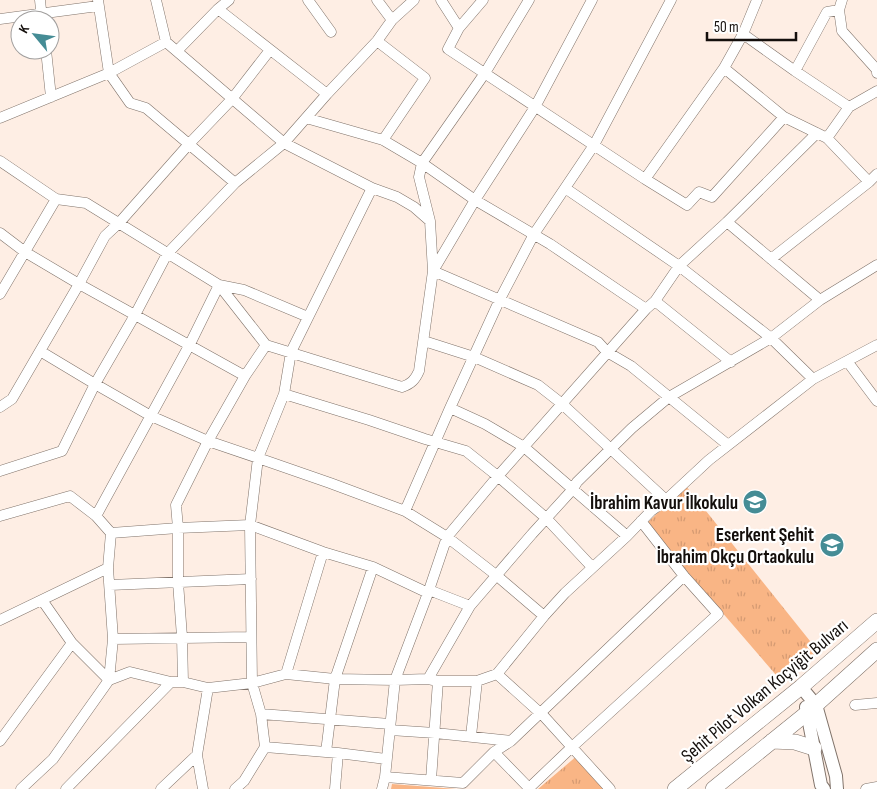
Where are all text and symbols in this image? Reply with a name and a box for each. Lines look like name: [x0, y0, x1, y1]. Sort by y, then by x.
north arrow: [10, 10, 60, 60]
scale bar: [707, 10, 796, 42]
text: 50 m: [714, 18, 739, 37]
text: K: [15, 22, 33, 36]
school or university icon: İbrahim Kavur İlkokulu: [742, 489, 768, 515]
place label: İbrahim Kavur İlkokulu: [590, 492, 738, 515]
place label: Eserkent Şehit İbrahim Okçu Ortaokulu: [657, 524, 814, 569]
school or university icon: Eserkent Şehit İbrahim Okçu Ortaokulu: [819, 532, 845, 558]
street label: Şehit Pilot Volkan Koçyiğit Bulvarı: [677, 615, 853, 768]

